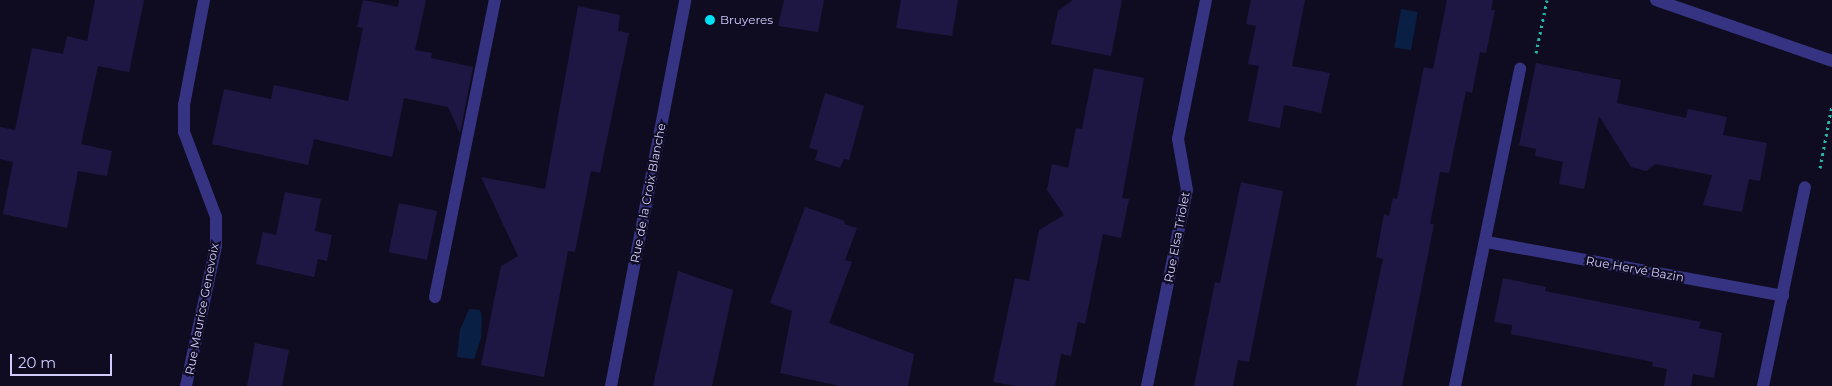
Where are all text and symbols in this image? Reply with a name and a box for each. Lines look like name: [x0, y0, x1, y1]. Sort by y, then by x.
place label: Bruyeres: [720, 13, 773, 27]
marker: Bruyeres: [704, 14, 716, 26]
street label: Rue de la Croix Blanche: [627, 122, 669, 264]
street label: Rue Elsa Triolet: [1161, 190, 1193, 284]
street label: Rue Maurice Genevoix: [182, 242, 222, 376]
street label: Rue Hervé Bazin: [1585, 253, 1685, 285]
scale bar: [12, 344, 115, 376]
text: 20 m: [18, 353, 56, 372]

